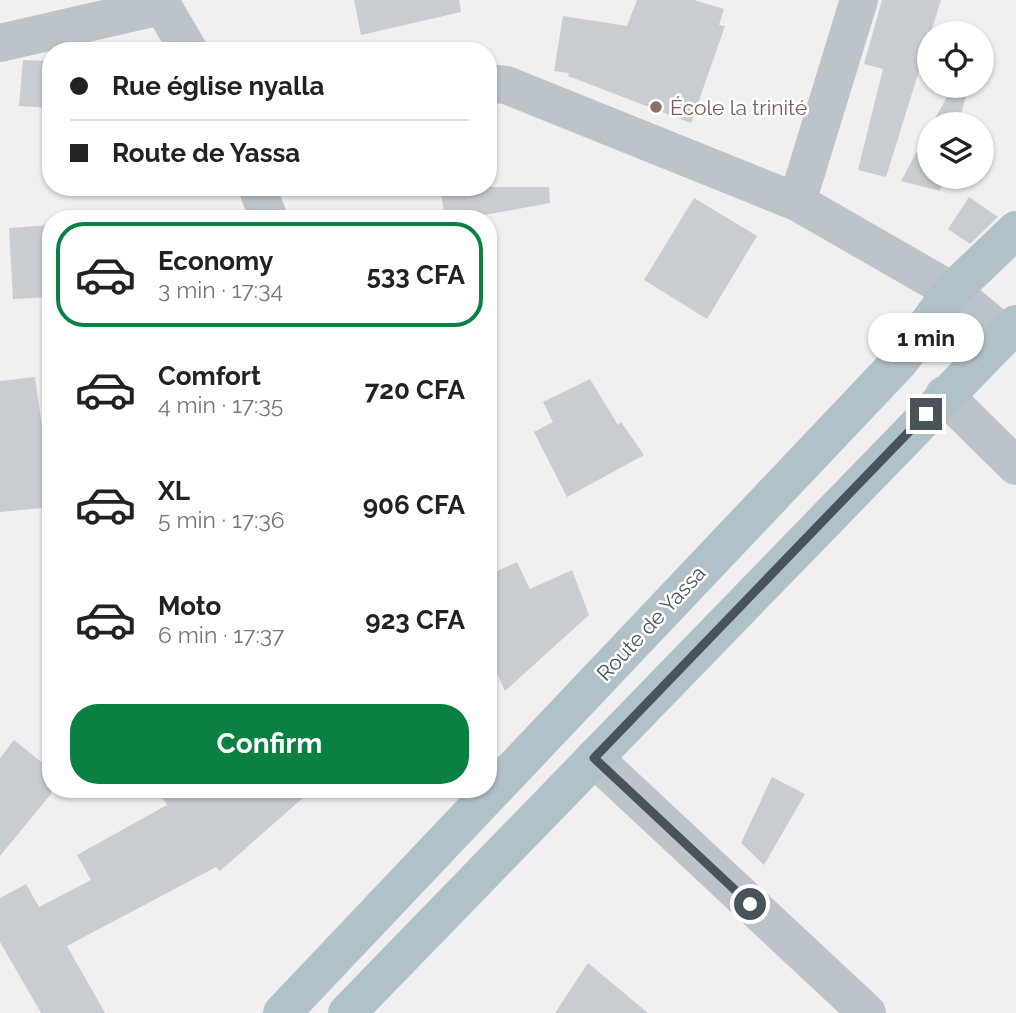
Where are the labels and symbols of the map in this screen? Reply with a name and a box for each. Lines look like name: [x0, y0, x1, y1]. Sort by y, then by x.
place label: École la trinité: [670, 95, 807, 120]
marker: École la trinité: [648, 99, 664, 115]
callout: 1 min: [868, 312, 984, 362]
route end: [910, 398, 942, 430]
street label: Route de Yassa: [591, 560, 711, 686]
route start: [734, 888, 766, 920]

